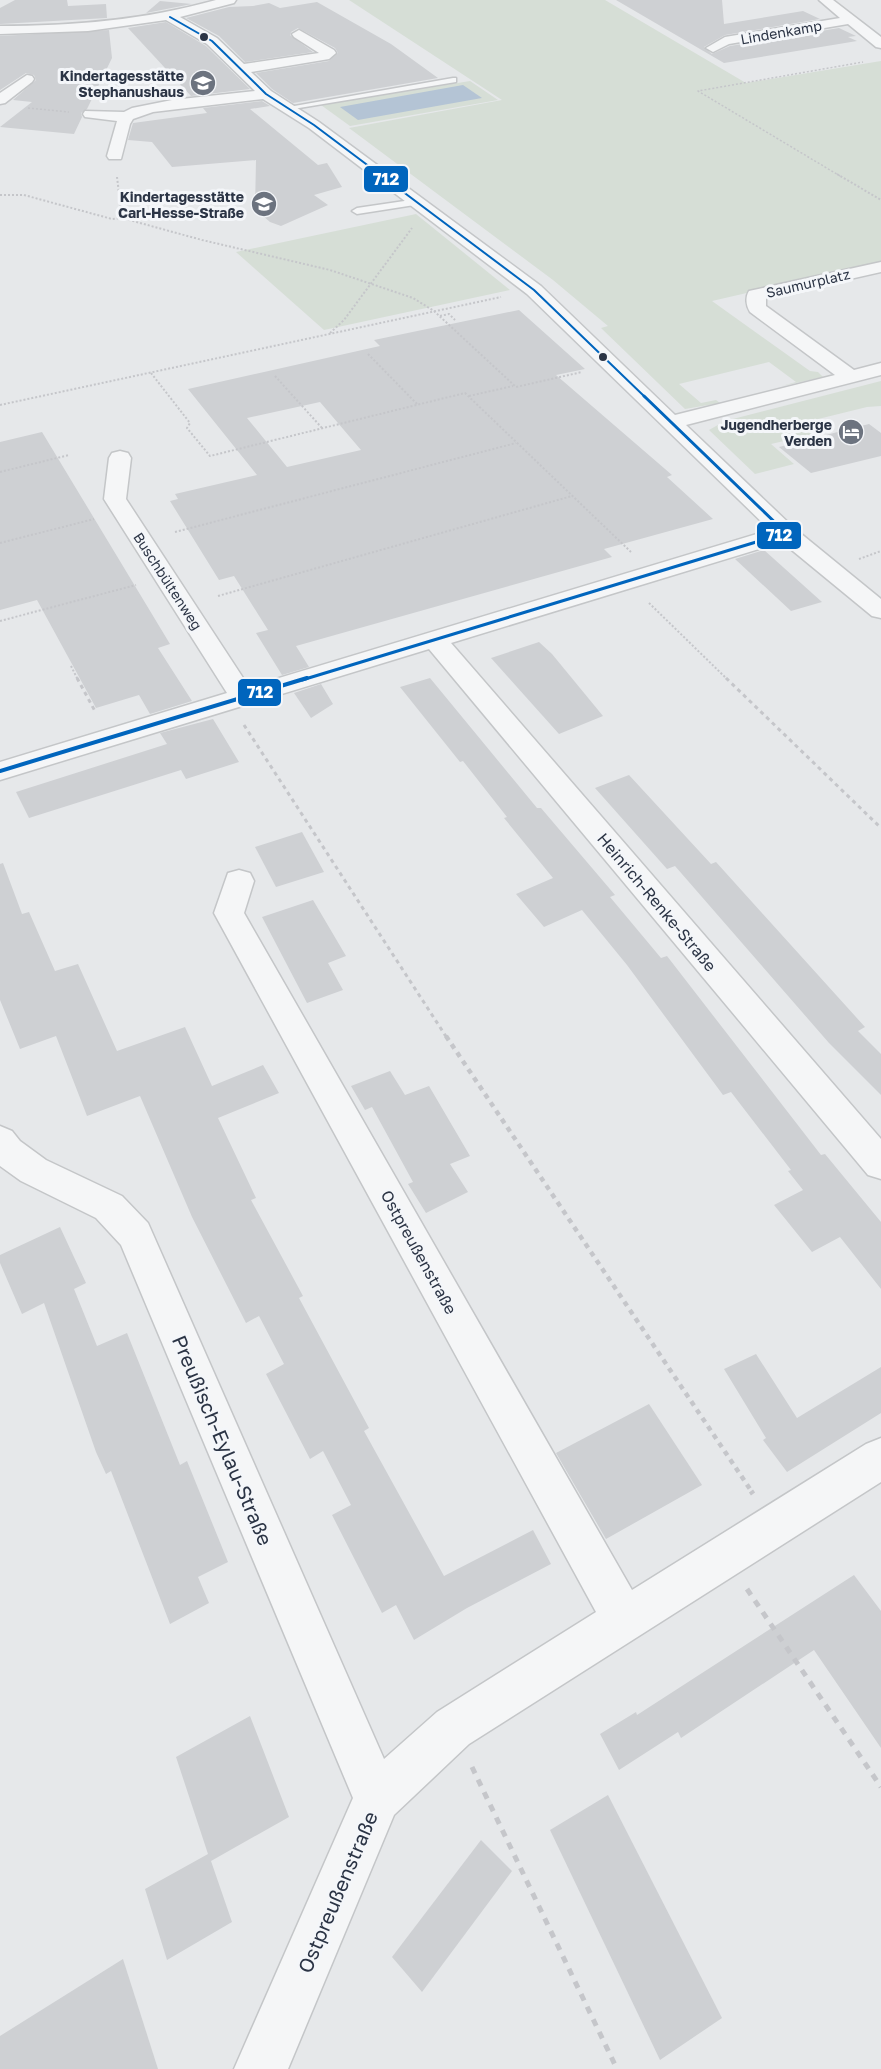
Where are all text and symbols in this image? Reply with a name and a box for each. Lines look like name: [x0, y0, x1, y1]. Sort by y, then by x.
street label: Lindenkamp: [739, 16, 823, 48]
unlabelled marker: [198, 31, 210, 43]
place label: Kindertagesstätte Stephanushaus: [60, 67, 184, 100]
school or university icon: Kindertagesstätte Stephanushaus: [188, 68, 218, 98]
line badge: 712: [363, 165, 409, 193]
text: 712: [373, 169, 400, 189]
place label: Kindertagesstätte Carl-Hesse-Straße: [118, 188, 244, 221]
school or university icon: Kindertagesstätte Carl-Hesse-Straße: [249, 189, 279, 219]
street label: Saumurplatz: [764, 265, 852, 301]
unlabelled marker: [597, 351, 609, 363]
place label: Jugendherberge Verden: [721, 416, 832, 449]
hotel icon: Jugendherberge Verden: [836, 417, 866, 447]
line badge: 712: [756, 521, 802, 550]
text: 712: [766, 525, 793, 545]
street label: Buschbültenweg: [130, 529, 206, 633]
line badge: 712: [237, 678, 282, 707]
text: 712: [247, 682, 274, 702]
street label: Heinrich-Renke-Straße: [593, 829, 721, 975]
street label: Ostpreußenstraße: [377, 1187, 461, 1317]
street label: Preußisch-Eylau-Straße: [168, 1331, 278, 1549]
street label: Ostpreußenstraße: [292, 1808, 382, 1976]

